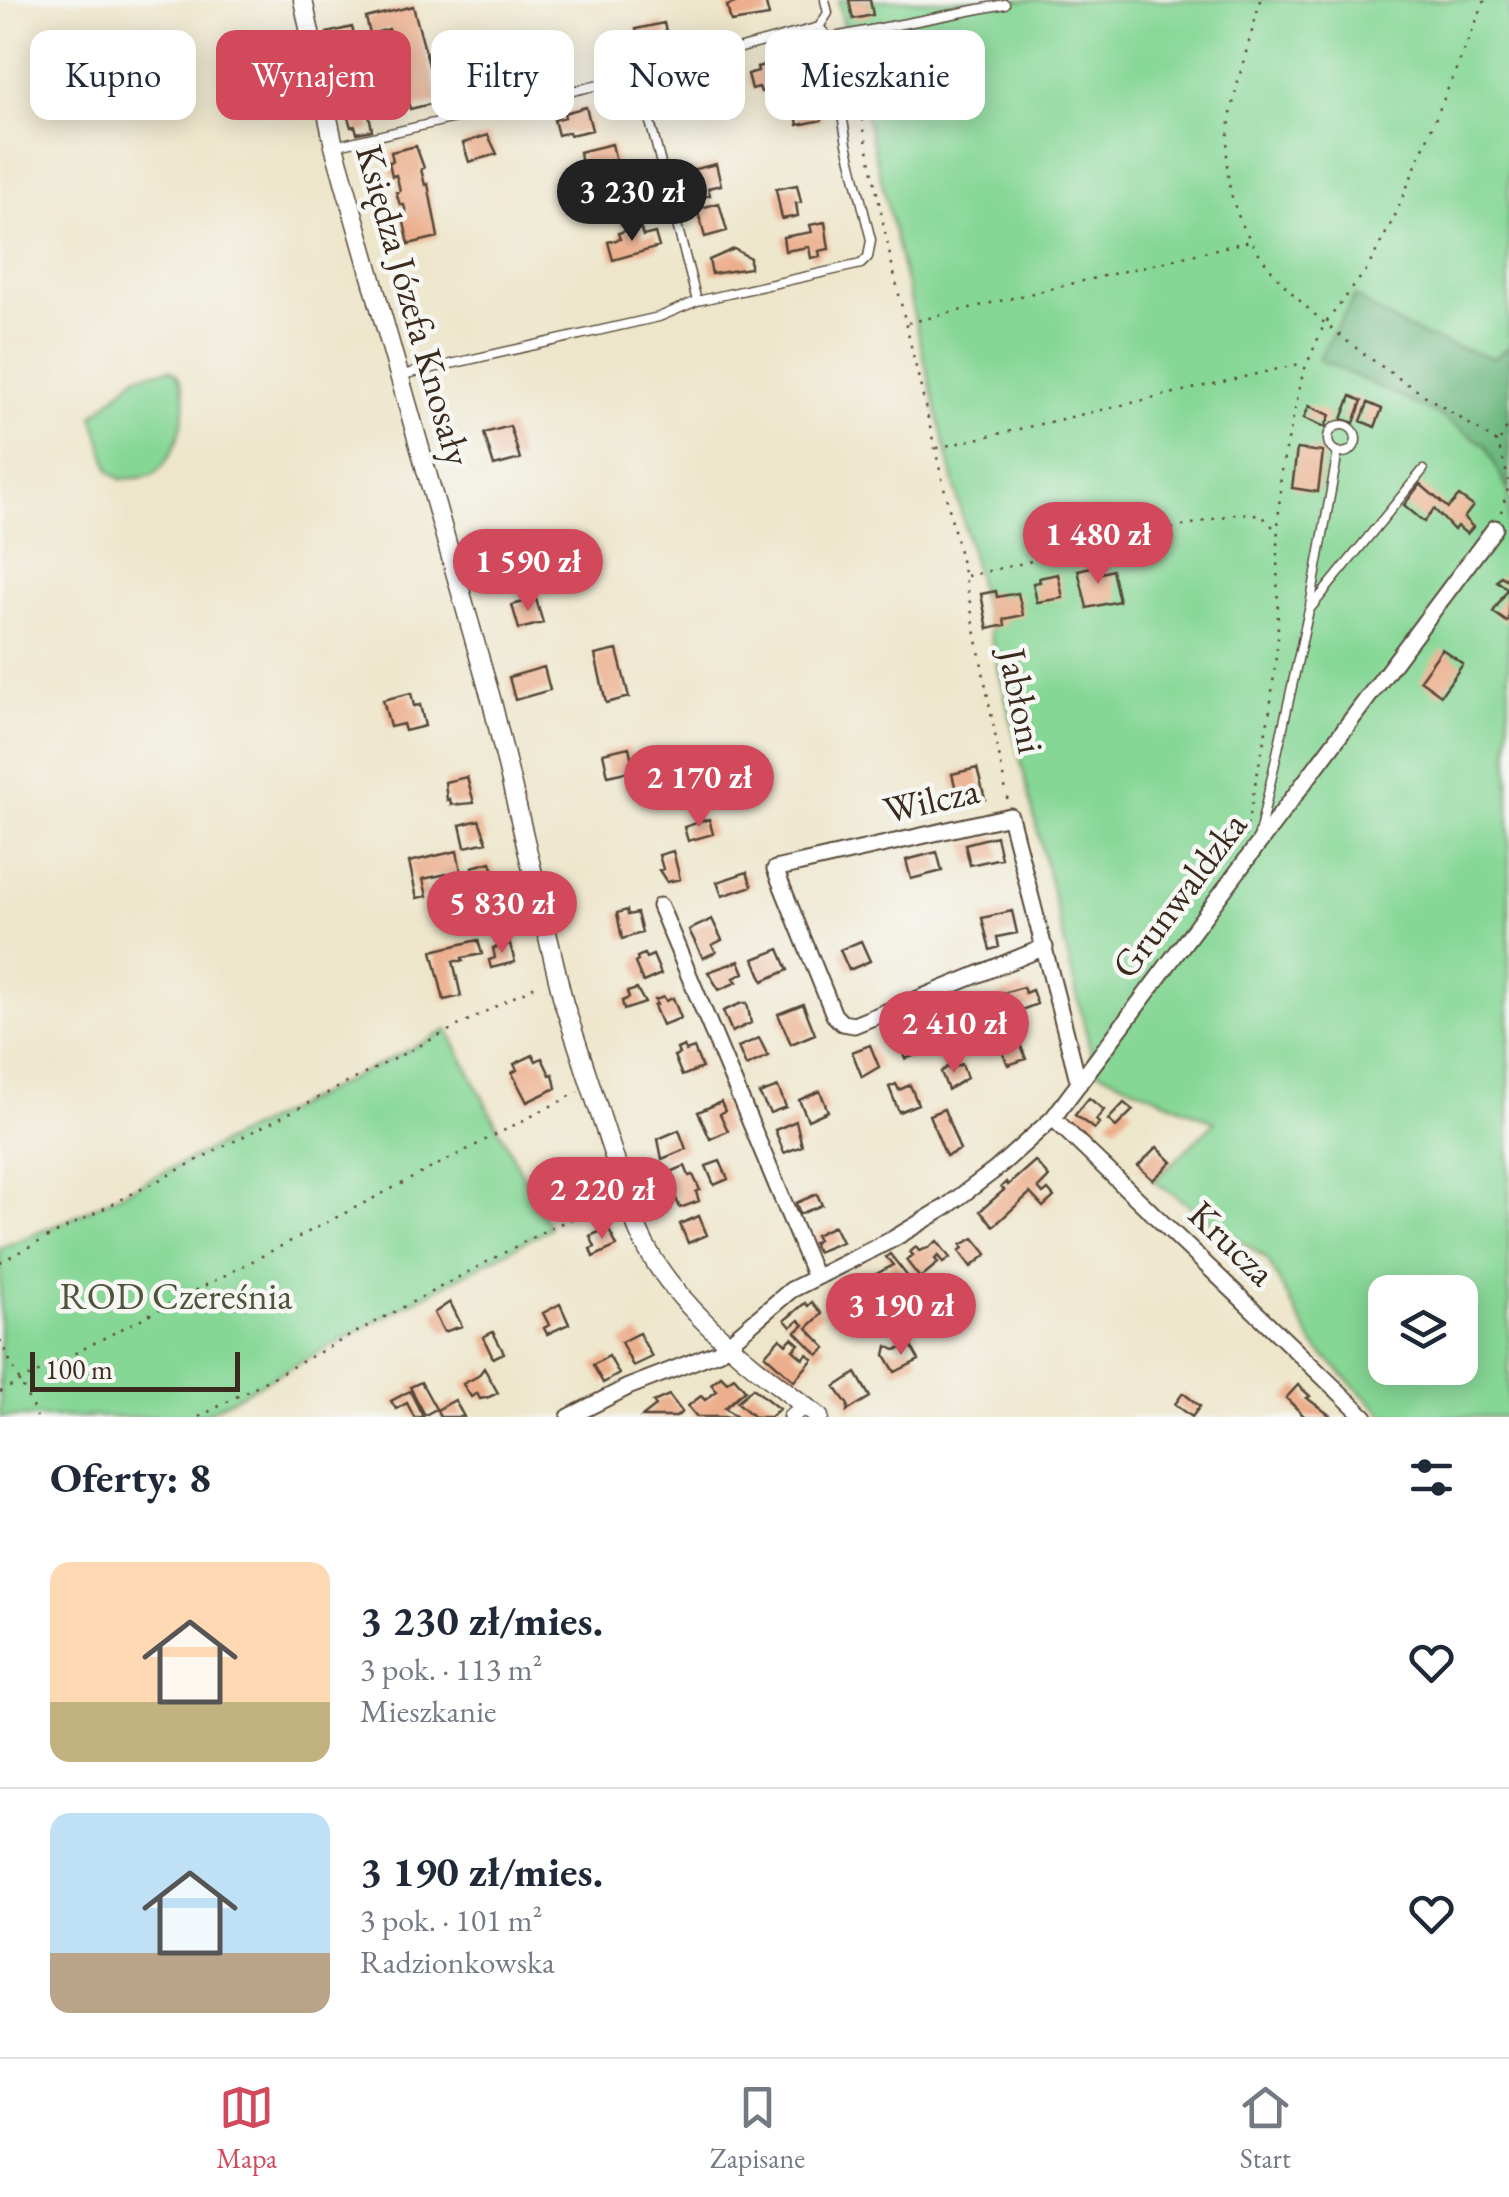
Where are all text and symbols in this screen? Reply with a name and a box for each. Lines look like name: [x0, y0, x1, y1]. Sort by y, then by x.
chip: Kupno: [30, 30, 196, 120]
chip: Wynajem: [216, 30, 411, 120]
chip: Filtry: [431, 30, 574, 120]
chip: Nowe: [594, 30, 745, 120]
chip: Mieszkanie: [765, 30, 985, 120]
street label: Księdza Józefa Knosały: [345, 139, 484, 471]
pin: 3 230 zł: [529, 159, 735, 244]
text: 3 230 zł: [579, 170, 685, 212]
pin: 1 480 zł: [995, 502, 1201, 587]
text: 1 480 zł: [1045, 513, 1151, 555]
pin: 1 590 zł: [425, 529, 631, 614]
text: 1 590 zł: [475, 540, 581, 582]
street label: Jabłoni: [988, 641, 1057, 758]
pin: 2 170 zł: [596, 745, 802, 830]
text: 2 170 zł: [646, 756, 752, 798]
street label: Wilcza: [878, 765, 984, 834]
street label: Grunwaldzka: [1100, 801, 1258, 988]
pin: 5 830 zł: [399, 871, 605, 956]
text: 5 830 zł: [449, 882, 555, 924]
pin: 2 410 zł: [851, 991, 1057, 1076]
text: 2 410 zł: [901, 1002, 1007, 1044]
pin: 2 220 zł: [499, 1157, 705, 1242]
text: 2 220 zł: [549, 1168, 655, 1210]
street label: Krucza: [1178, 1189, 1287, 1296]
park label: ROD Czereśnia: [60, 1271, 293, 1320]
pin: 3 190 zł: [798, 1273, 1004, 1358]
map controls: [1368, 1275, 1478, 1385]
button: layers: [1368, 1275, 1478, 1385]
text: 3 190 zł: [848, 1284, 954, 1326]
scale bar: [30, 1347, 240, 1392]
text: 100 m: [45, 1351, 113, 1387]
text: Oferty: 8: [50, 1450, 211, 1505]
icon: filters: [1404, 1450, 1459, 1505]
text: 3 230 zł/mies.: [360, 1593, 603, 1648]
icon: home: [130, 1602, 250, 1722]
icon: heart: [1404, 1635, 1459, 1690]
text: 3 pok. · 113 m²: [360, 1648, 542, 1690]
text: Mieszkanie: [360, 1690, 497, 1732]
text: 3 190 zł/mies.: [360, 1844, 603, 1899]
icon: home: [130, 1853, 250, 1973]
icon: heart: [1404, 1886, 1459, 1941]
text: 3 pok. · 101 m²: [360, 1899, 542, 1941]
text: Radzionkowska: [360, 1941, 555, 1983]
tab: Mapa: [216, 2080, 277, 2176]
tab: Zapisane: [710, 2080, 805, 2176]
tab: Start: [1238, 2080, 1293, 2176]

